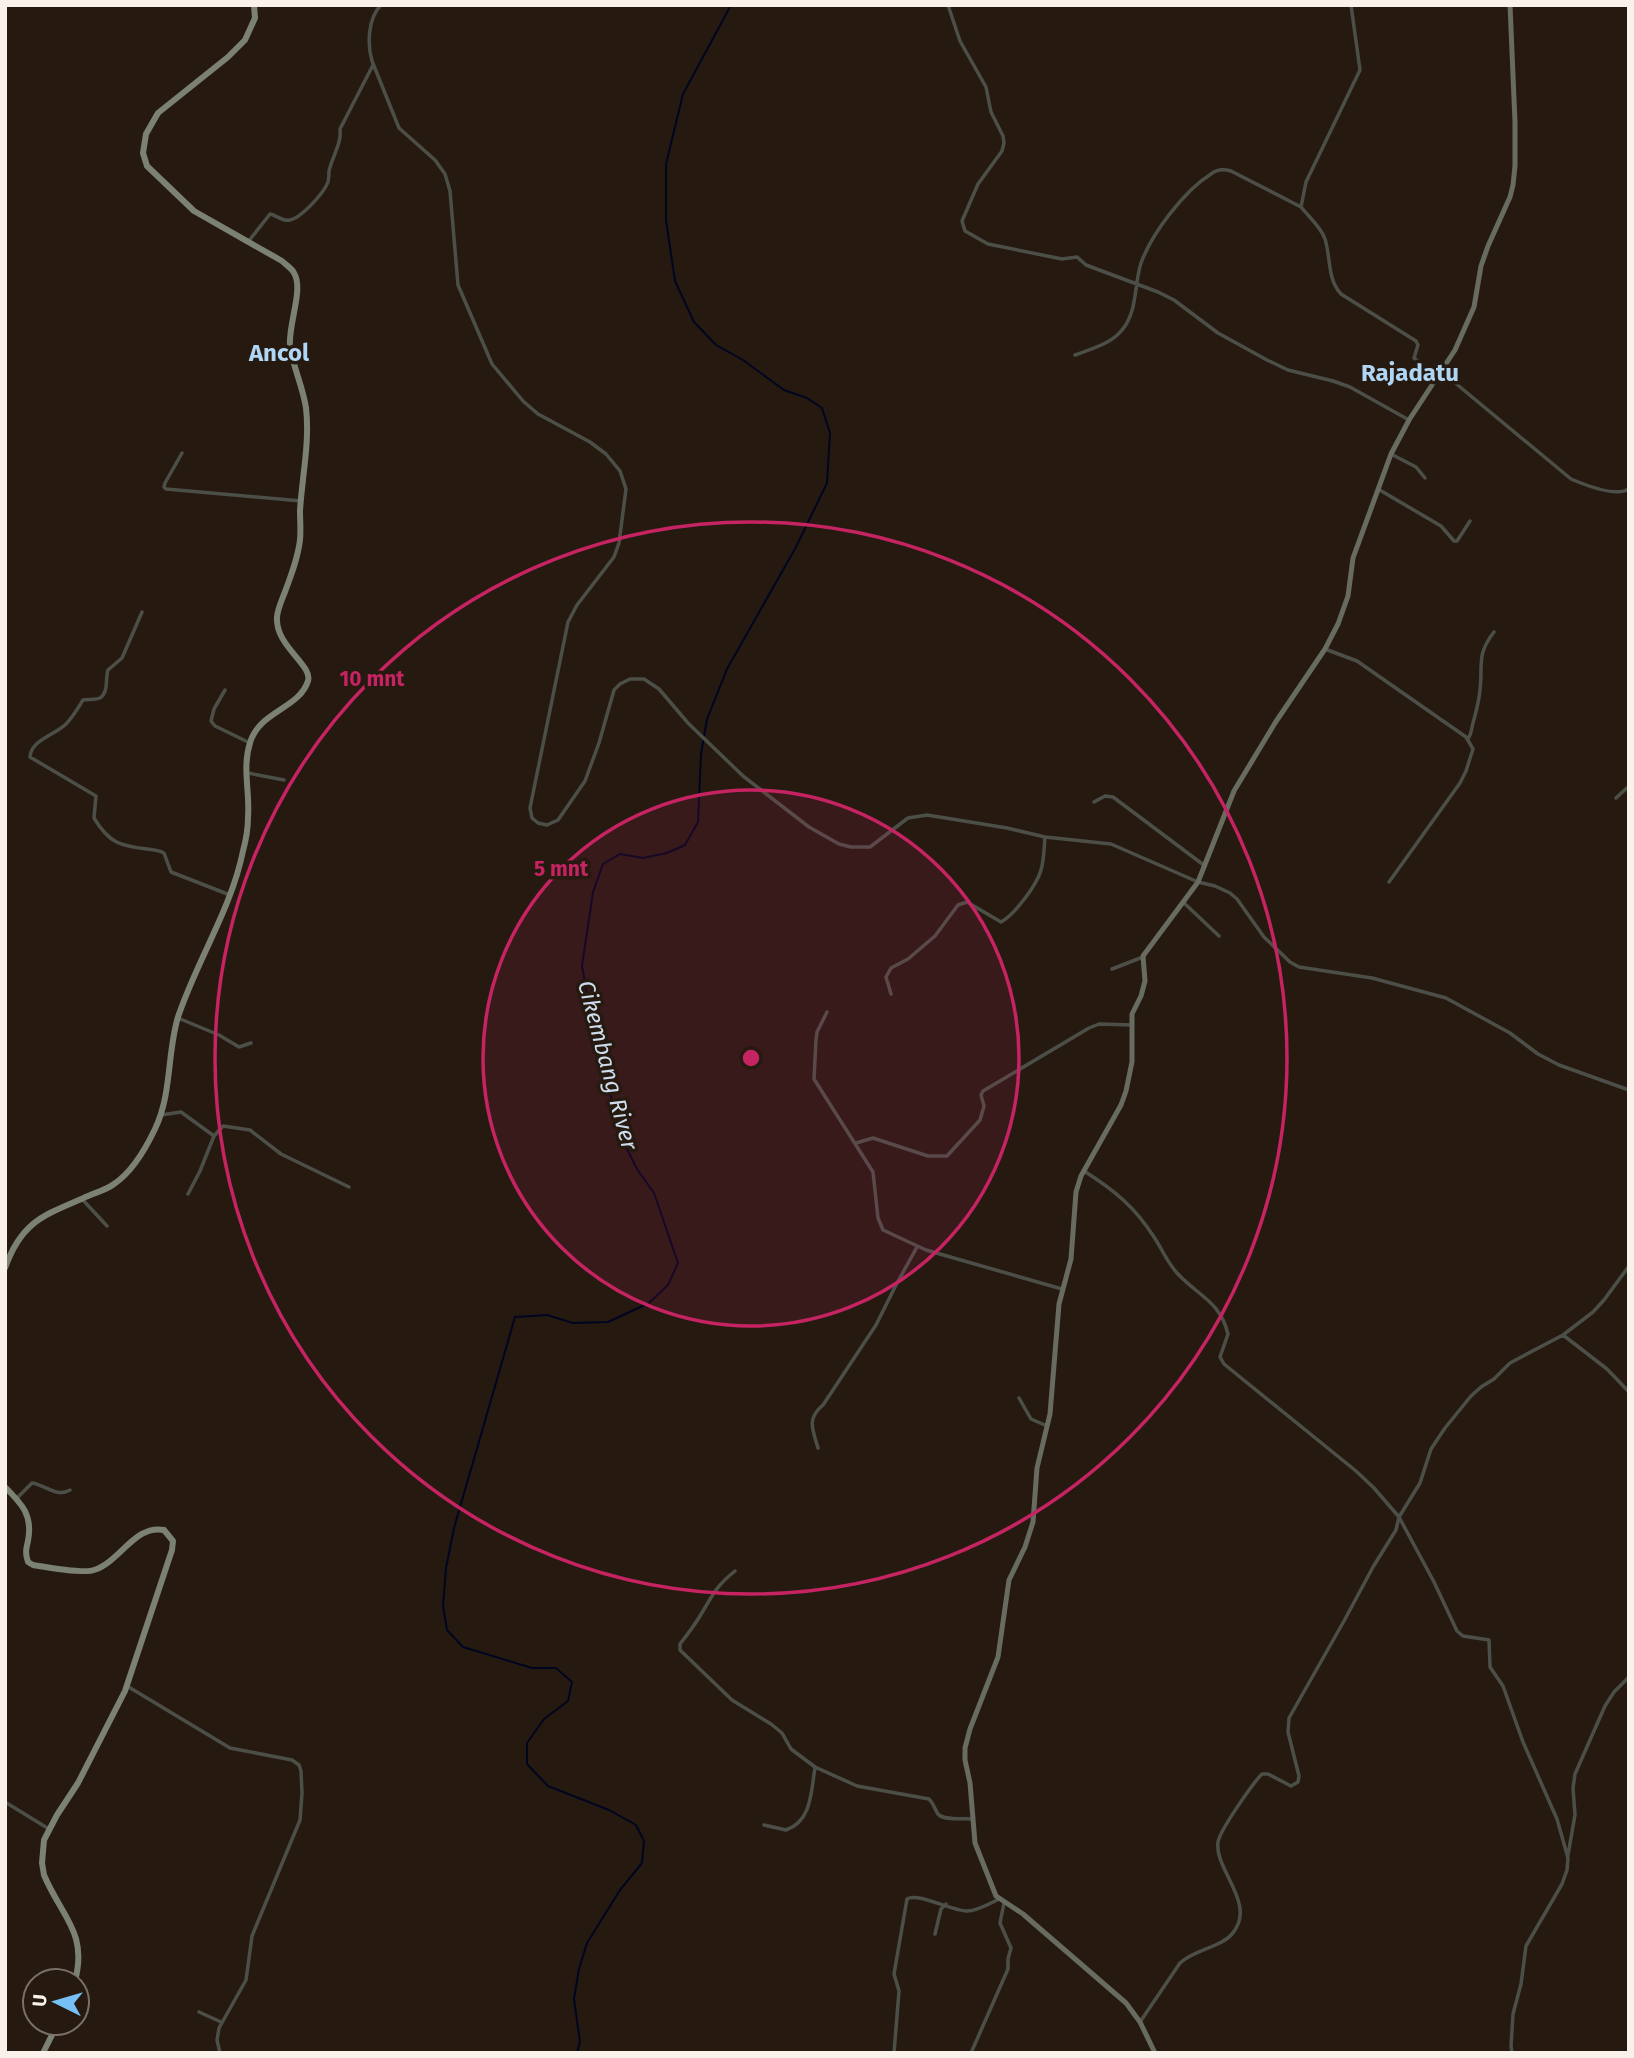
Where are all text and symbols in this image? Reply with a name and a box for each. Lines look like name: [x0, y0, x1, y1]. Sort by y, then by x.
district label: Ancol: [248, 339, 310, 367]
district label: Rajadatu: [1361, 359, 1459, 387]
text: 10 mnt: [340, 666, 405, 692]
text: 5 mnt: [534, 856, 589, 882]
water label: Cikembang River: [572, 977, 644, 1154]
centre of rings: [739, 1046, 763, 1070]
north arrow: [21, 1967, 91, 2037]
text: U: [28, 1993, 52, 2008]

